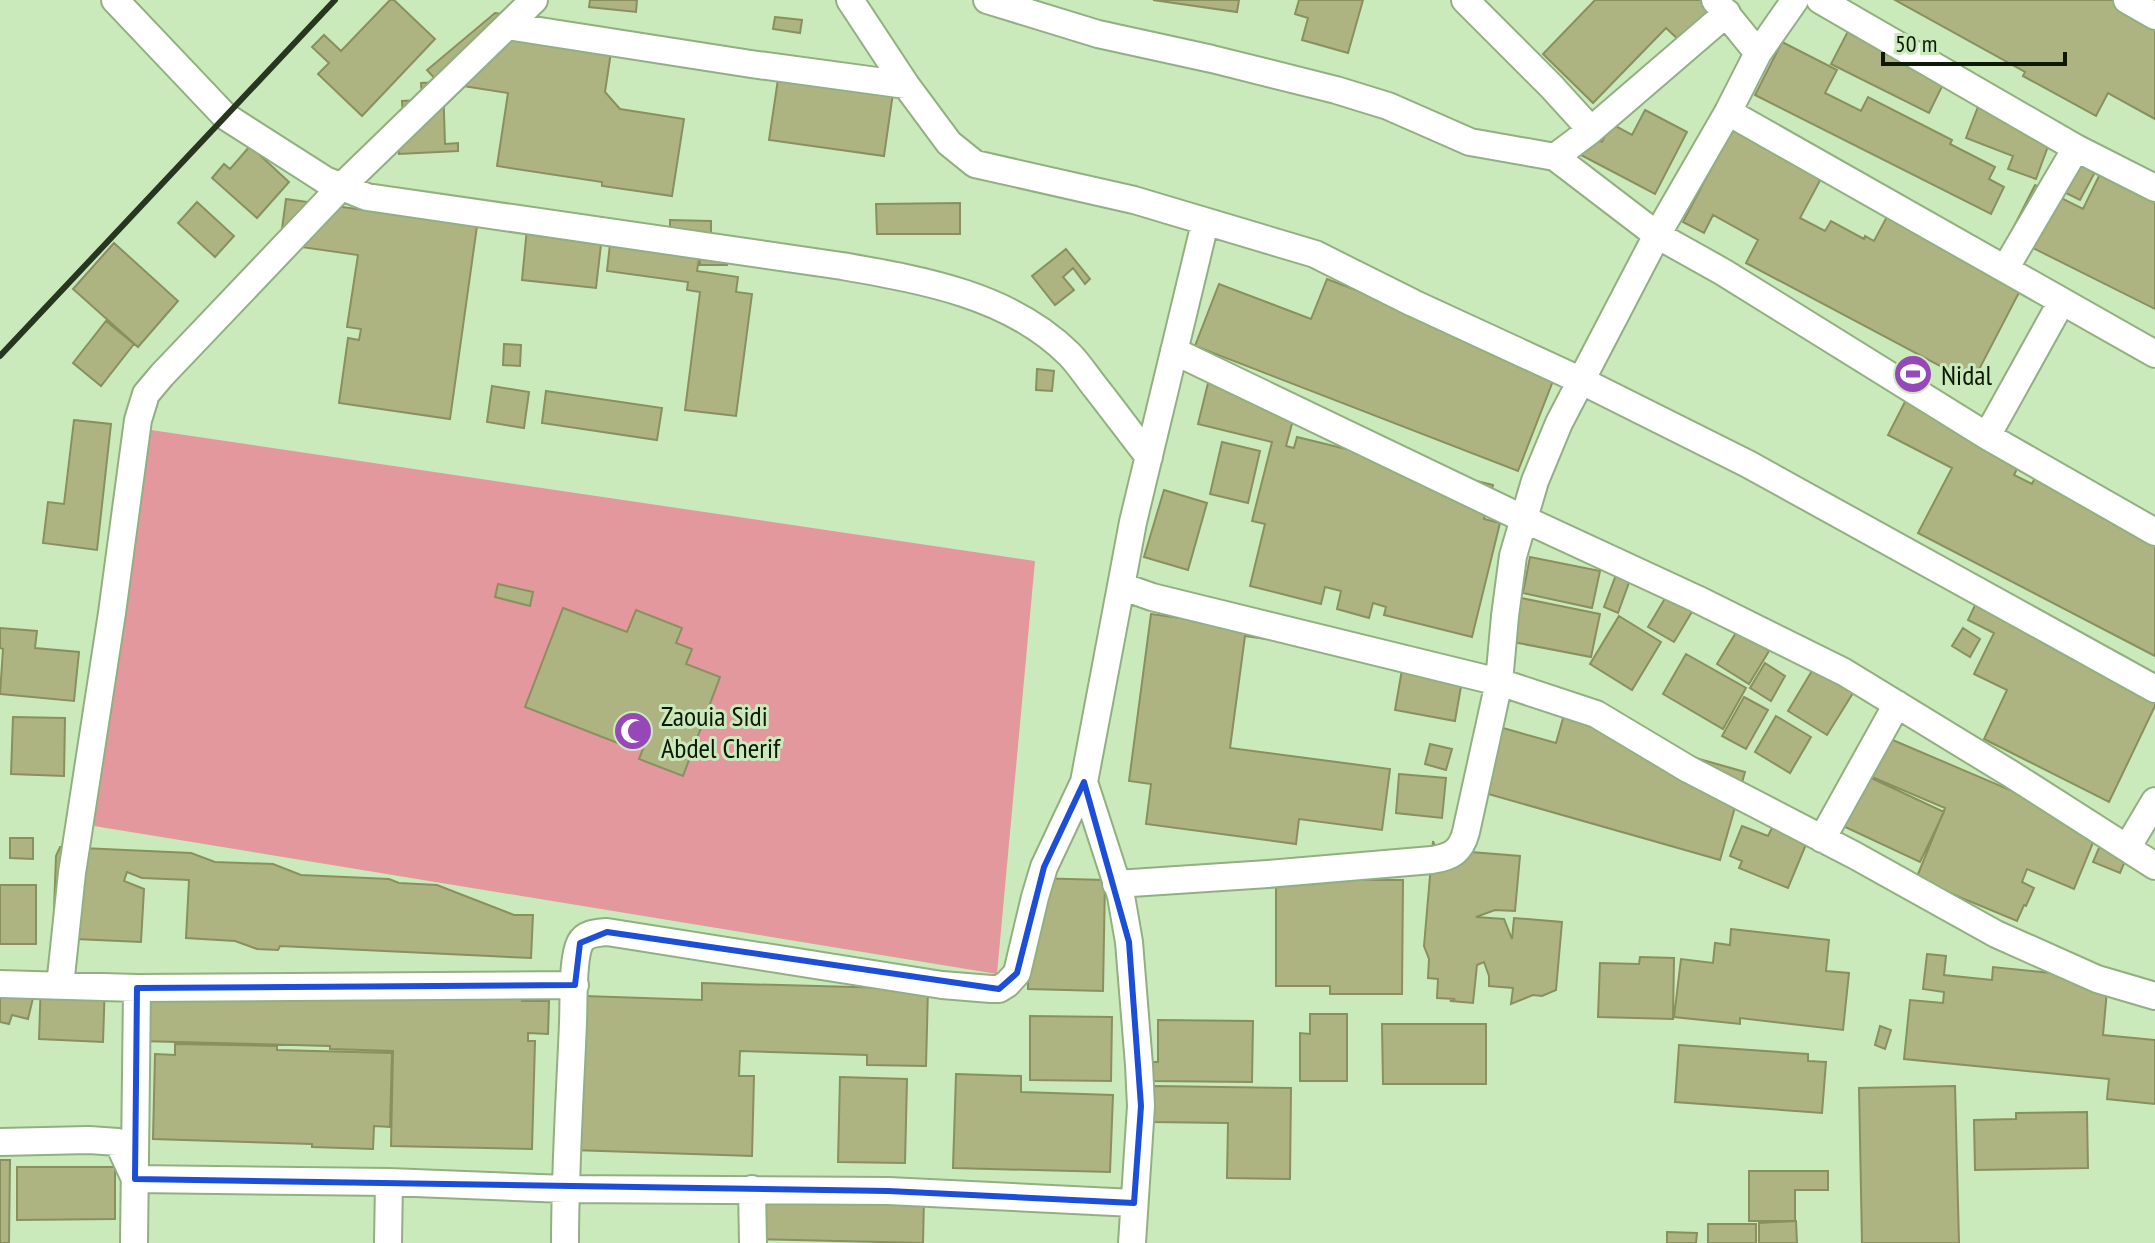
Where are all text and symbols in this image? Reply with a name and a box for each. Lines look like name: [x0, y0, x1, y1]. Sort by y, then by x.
scale bar: [1883, 16, 2065, 66]
text: 50 m: [1895, 28, 1937, 59]
sports icon: Nidal: [1892, 353, 1934, 395]
place label: Nidal: [1941, 356, 1992, 393]
place label: Zaouia Sidi Abdel Cherif: [661, 697, 782, 766]
mosque icon: Zaouia Sidi Abdel Cherif: [612, 710, 654, 752]

